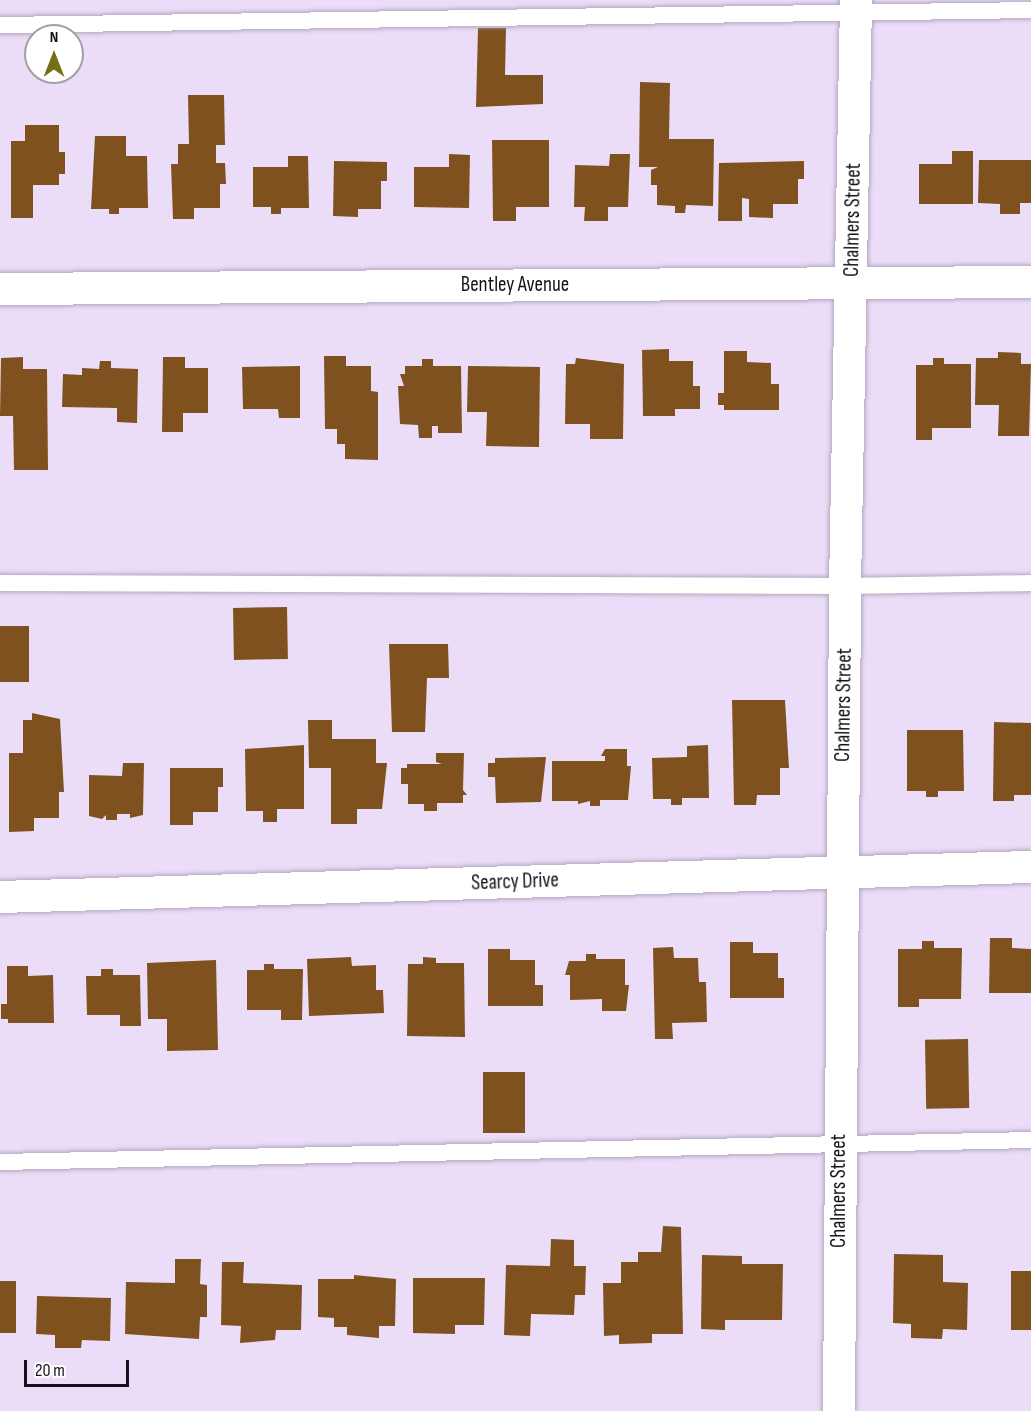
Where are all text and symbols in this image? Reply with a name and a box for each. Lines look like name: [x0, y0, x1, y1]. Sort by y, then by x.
north arrow: [24, 24, 84, 84]
text: N: [50, 28, 58, 47]
street label: Chalmers Street: [839, 163, 867, 277]
street label: Bentley Avenue: [461, 272, 569, 298]
street label: Chalmers Street: [830, 648, 858, 762]
street label: Searcy Drive: [471, 868, 559, 896]
street label: Chalmers Street: [826, 1134, 852, 1248]
scale bar: [27, 1348, 132, 1386]
text: 20 m: [35, 1360, 65, 1381]

